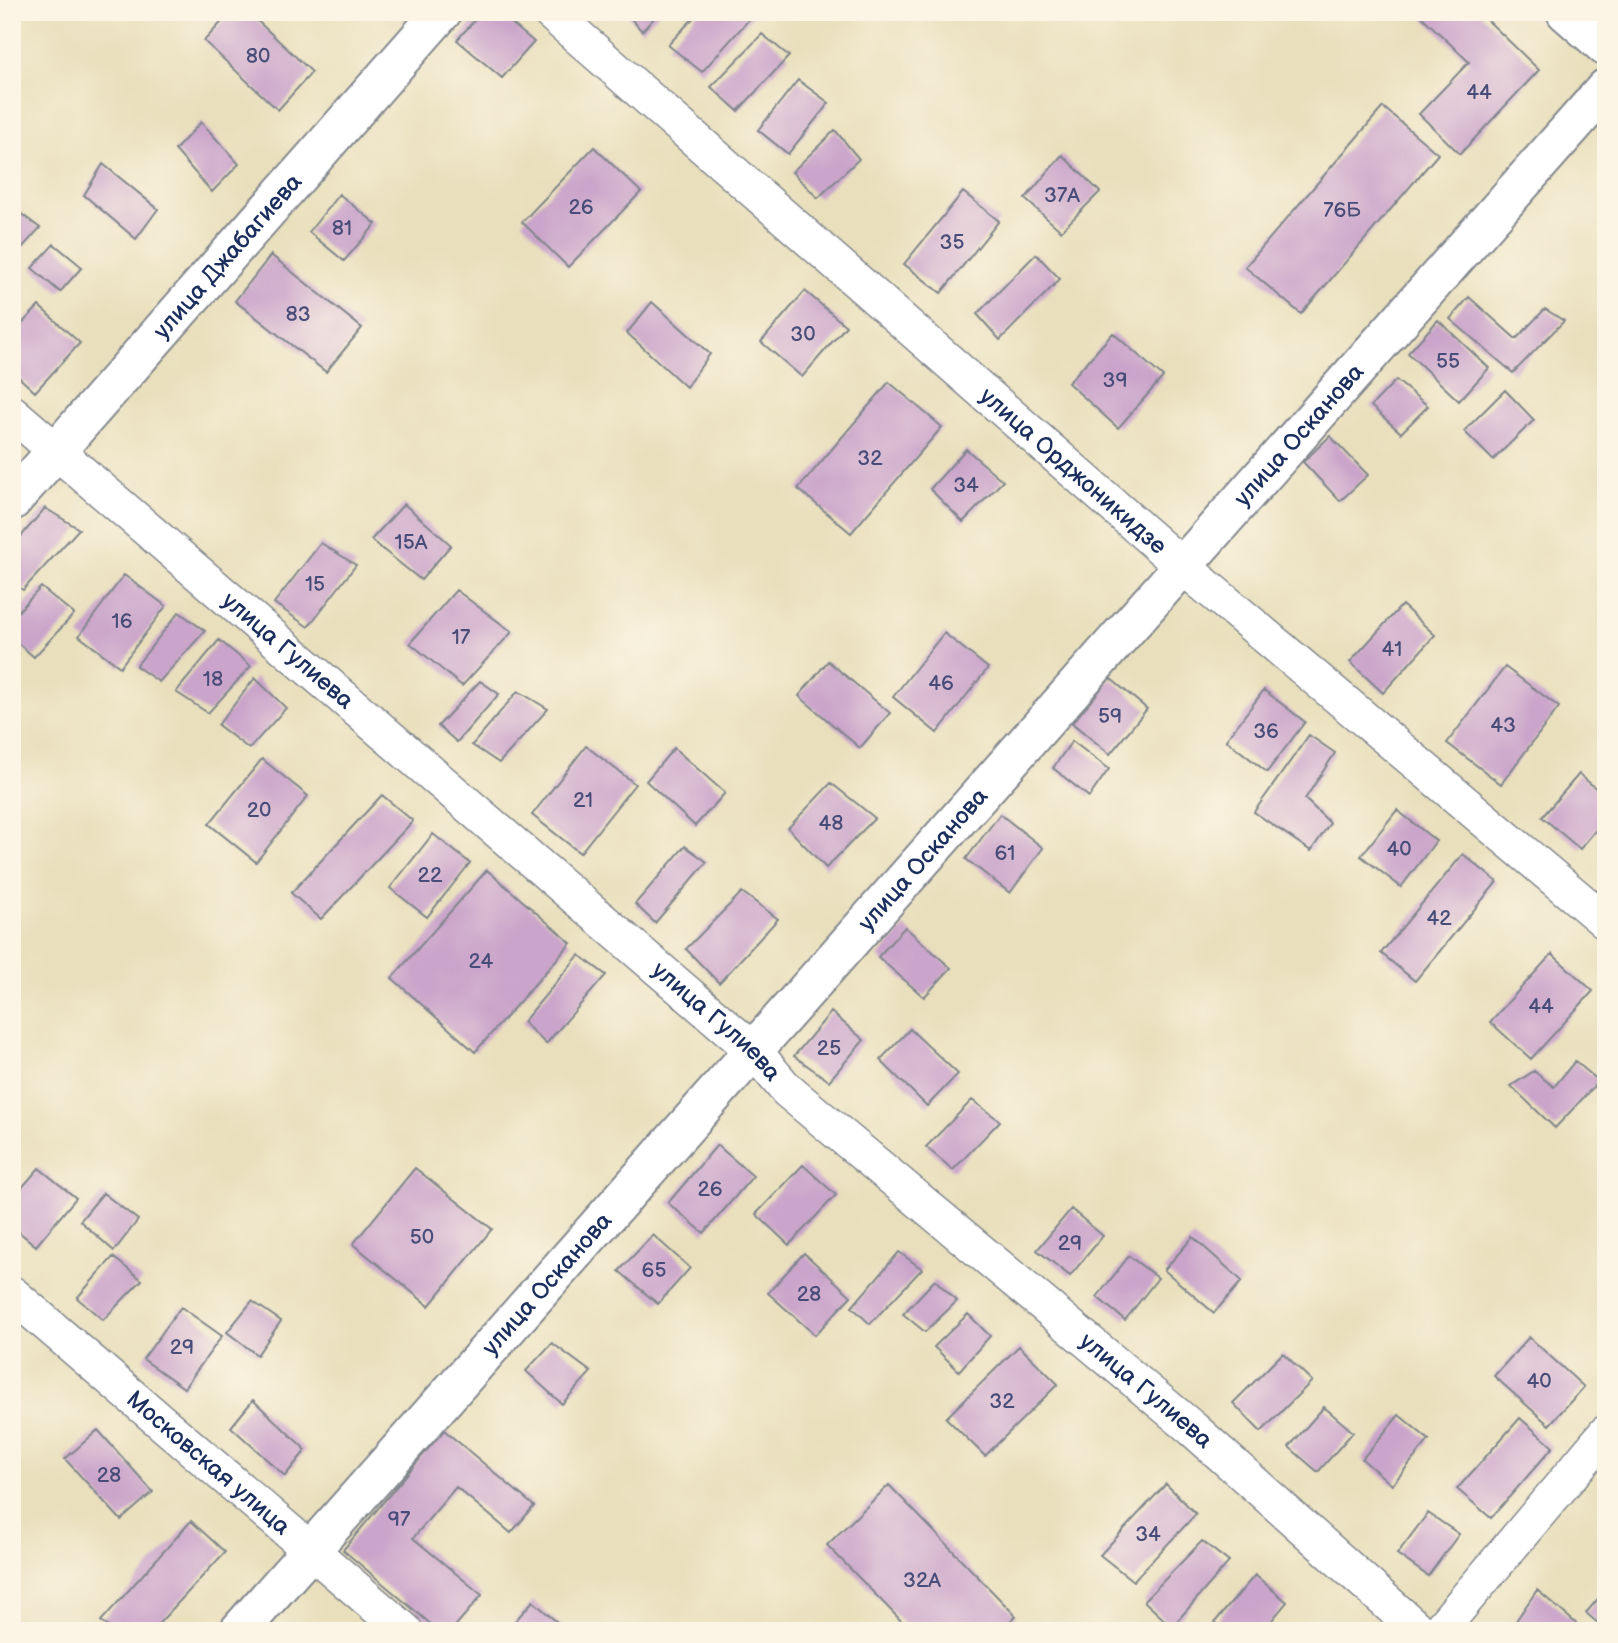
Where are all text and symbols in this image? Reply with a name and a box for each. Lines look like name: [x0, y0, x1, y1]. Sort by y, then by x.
house number: 80: [246, 44, 270, 69]
house number: 44: [1466, 80, 1492, 105]
street label: улица Джабагиева: [147, 168, 308, 345]
house number: 37А: [1044, 183, 1080, 208]
house number: 26: [568, 195, 594, 220]
house number: 76Б: [1323, 198, 1361, 223]
house number: 81: [332, 216, 352, 241]
house number: 35: [940, 230, 964, 255]
house number: 83: [285, 302, 311, 327]
house number: 30: [790, 322, 816, 347]
house number: 55: [1436, 349, 1460, 374]
street label: улица Осканова: [1228, 358, 1370, 513]
house number: 39: [1102, 368, 1128, 393]
street label: улица Орджоникидзе: [974, 381, 1173, 561]
house number: 32: [857, 446, 883, 471]
house number: 34: [953, 473, 979, 498]
house number: 15А: [395, 530, 428, 555]
house number: 15: [305, 572, 325, 597]
street label: улица Гулиева: [216, 586, 360, 715]
house number: 16: [112, 609, 133, 634]
house number: 17: [452, 625, 471, 650]
house number: 41: [1382, 637, 1402, 662]
house number: 18: [203, 667, 223, 692]
house number: 46: [928, 671, 954, 696]
house number: 59: [1098, 704, 1122, 729]
house number: 43: [1490, 713, 1516, 738]
house number: 36: [1253, 719, 1279, 744]
street label: улица Осканова: [852, 782, 994, 937]
house number: 21: [573, 788, 593, 813]
house number: 20: [247, 798, 271, 823]
house number: 48: [818, 811, 844, 836]
house number: 40: [1386, 837, 1412, 862]
house number: 61: [995, 841, 1015, 866]
house number: 22: [418, 863, 443, 888]
house number: 42: [1426, 906, 1452, 931]
house number: 24: [469, 949, 494, 974]
street label: улица Гулиева: [646, 956, 787, 1087]
house number: 44: [1528, 994, 1554, 1019]
house number: 25: [817, 1036, 841, 1061]
house number: 26: [697, 1177, 723, 1202]
street label: улица Осканова: [476, 1207, 618, 1362]
house number: 50: [410, 1225, 434, 1250]
house number: 29: [1058, 1231, 1082, 1256]
house number: 65: [642, 1258, 666, 1283]
house number: 28: [797, 1282, 821, 1307]
street label: улица Гулиева: [1074, 1327, 1218, 1455]
house number: 29: [170, 1335, 194, 1360]
house number: 40: [1526, 1369, 1552, 1394]
street label: Московская улица: [120, 1385, 296, 1541]
house number: 32: [989, 1389, 1015, 1414]
house number: 28: [97, 1463, 121, 1488]
house number: 97: [388, 1507, 411, 1532]
house number: 34: [1135, 1522, 1161, 1547]
house number: 32А: [903, 1568, 941, 1593]

